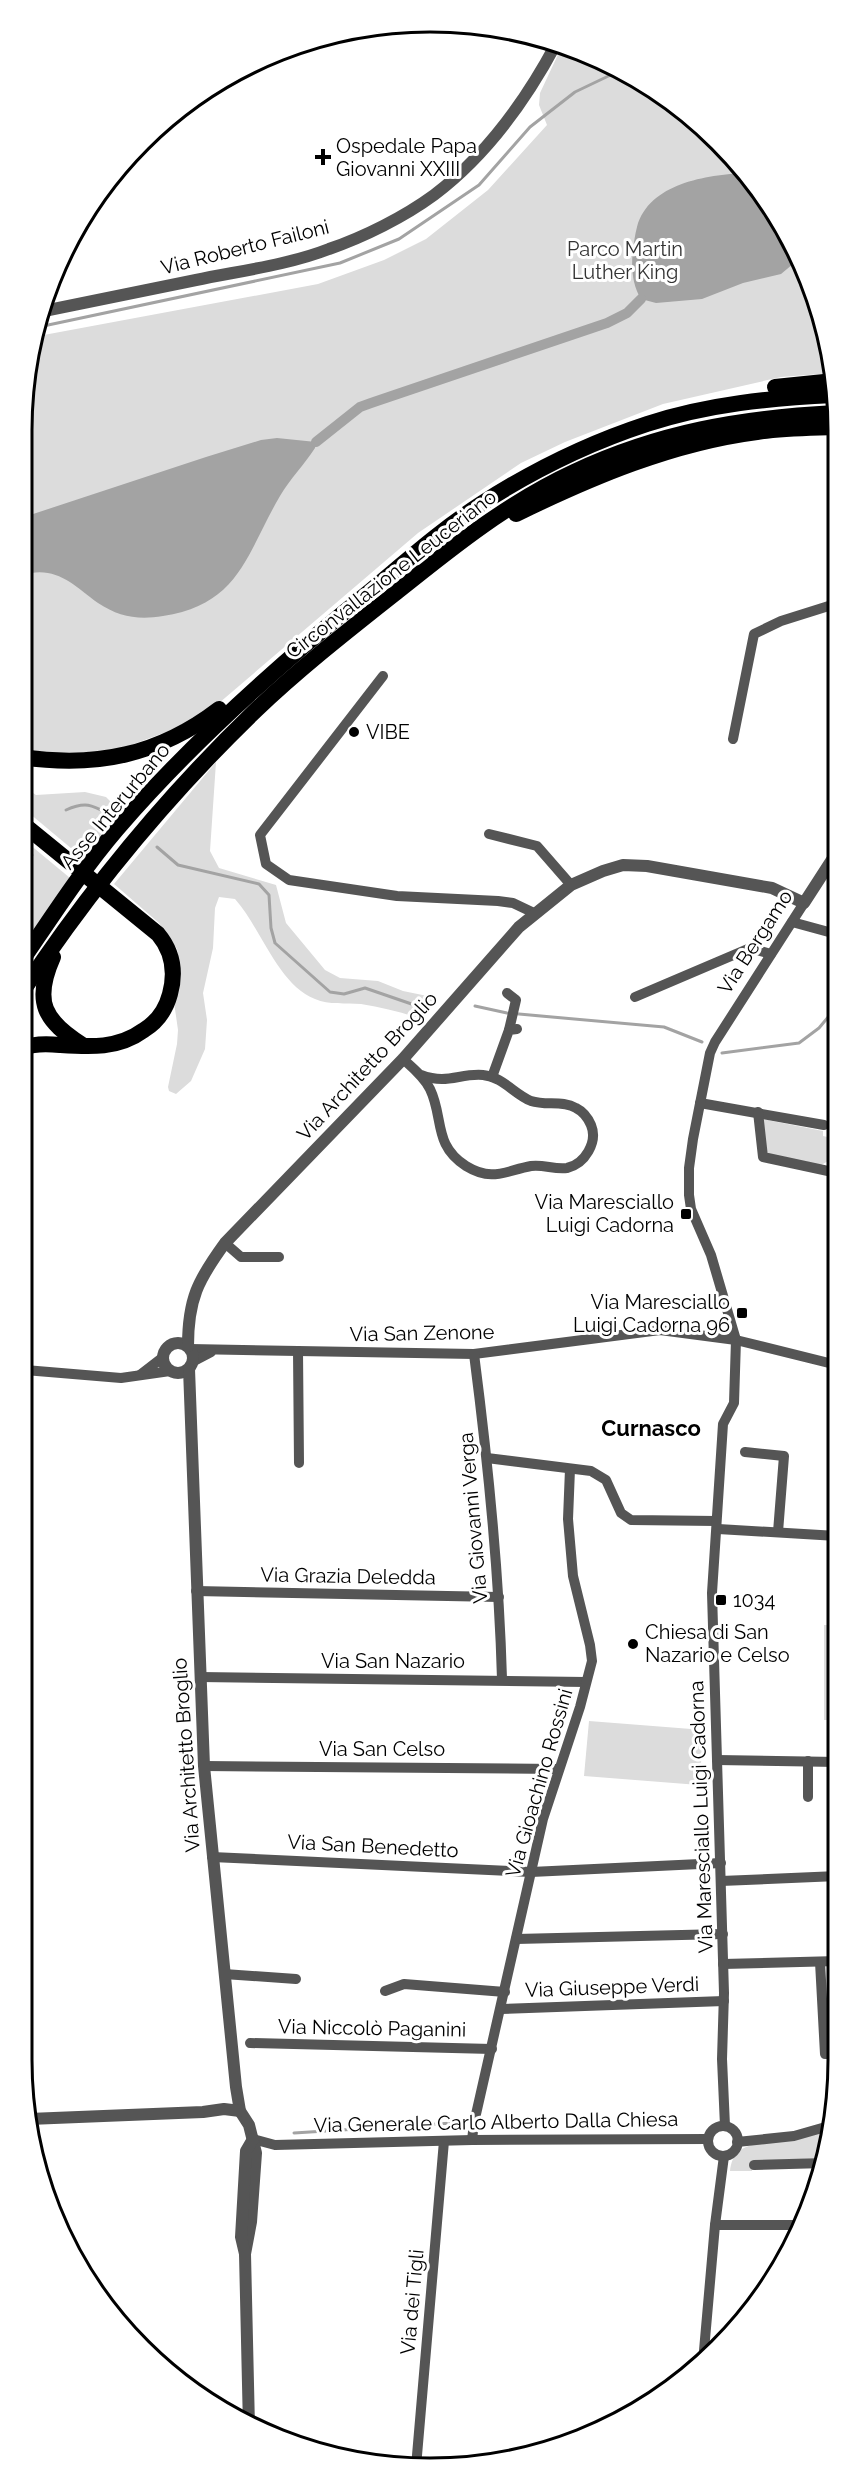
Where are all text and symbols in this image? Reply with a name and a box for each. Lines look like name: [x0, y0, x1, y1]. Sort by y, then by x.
place label: Ospedale Papa Giovanni XXIII: [336, 134, 477, 181]
marker: Ospedale Papa Giovanni XXIII: [314, 148, 332, 166]
street label: Via Roberto Failoni: [159, 215, 331, 279]
park label: Parco Martin Luther King: [567, 237, 683, 284]
street label: Circonvallazione Leuceriano: [281, 484, 501, 664]
place label: VIBE: [366, 720, 410, 744]
marker: VIBE: [347, 725, 361, 739]
street label: Asse Interurbano: [55, 738, 175, 874]
street label: Via Bergamo: [712, 885, 798, 999]
street label: Via Architetto Broglio: [292, 986, 442, 1145]
place label: Via Maresciallo Luigi Cadorna: [535, 1190, 674, 1237]
marker: Via Maresciallo Luigi Cadorna: [679, 1207, 693, 1221]
place label: Via Maresciallo Luigi Cadorna 96: [573, 1290, 730, 1337]
marker: Via Maresciallo Luigi Cadorna 96: [735, 1306, 749, 1320]
street label: Via San Zenone: [349, 1320, 495, 1346]
district label: Curnasco: [601, 1415, 701, 1441]
street label: Via Giovanni Verga: [454, 1432, 492, 1604]
street label: Via Grazia Deledda: [260, 1562, 436, 1590]
place label: 1034: [733, 1588, 775, 1612]
marker: 1034: [714, 1593, 728, 1607]
place label: Chiesa di San Nazario e Celso: [645, 1620, 790, 1667]
marker: Chiesa di San Nazario e Celso: [626, 1637, 640, 1651]
street label: Via San Nazario: [321, 1649, 465, 1673]
street label: Via Architetto Broglio: [167, 1657, 205, 1853]
street label: Via Maresciallo Luigi Cadorna: [684, 1680, 718, 1954]
street label: Via Gioachino Rossini: [501, 1686, 577, 1880]
street label: Via San Celso: [319, 1737, 445, 1761]
street label: Via San Benedetto: [287, 1830, 459, 1862]
street label: Via Giuseppe Verdi: [525, 1972, 699, 2002]
street label: Via Niccolò Paganini: [278, 2014, 466, 2042]
street label: Via Generale Carlo Alberto Dalla Chiesa: [313, 2107, 679, 2137]
street label: Via dei Tigli: [395, 2248, 429, 2356]

